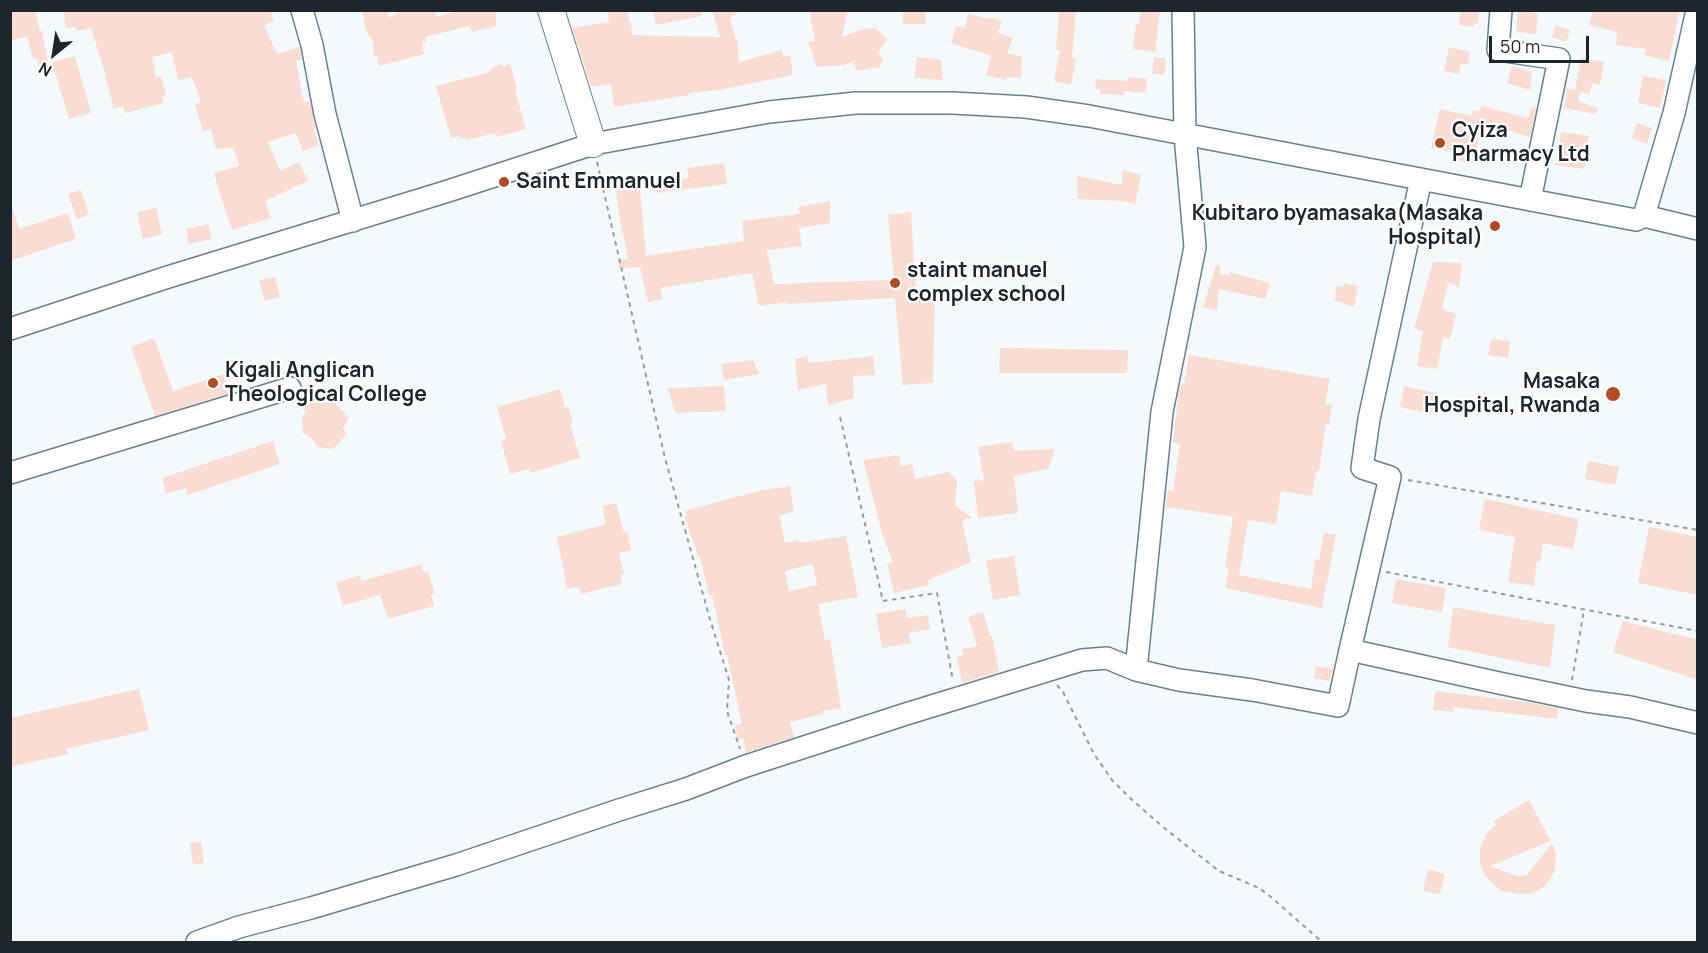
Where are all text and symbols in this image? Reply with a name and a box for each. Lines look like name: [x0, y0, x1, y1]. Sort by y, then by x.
north arrow: [24, 24, 84, 84]
scale bar: [1492, 24, 1592, 62]
text: 50 m: [1500, 34, 1540, 58]
text: N: [35, 57, 55, 82]
place label: Cyiza Pharmacy Ltd: [1452, 118, 1590, 168]
marker: Cyiza Pharmacy Ltd: [1433, 136, 1447, 150]
place label: Saint Emmanuel: [516, 169, 681, 195]
marker: Saint Emmanuel: [497, 175, 511, 189]
place label: Kubitaro byamasaka(Masaka Hospital): [1192, 201, 1483, 251]
marker: Kubitaro byamasaka(Masaka Hospital): [1488, 219, 1502, 233]
place label: staint manuel complex school: [907, 258, 1066, 308]
marker: staint manuel complex school: [888, 276, 902, 290]
place label: Kigali Anglican Theological College: [225, 358, 427, 408]
place label: Masaka Hospital, Rwanda: [1424, 369, 1600, 419]
marker: Kigali Anglican Theological College: [206, 376, 220, 390]
marker: Masaka Hospital, Rwanda: [1604, 385, 1622, 403]

